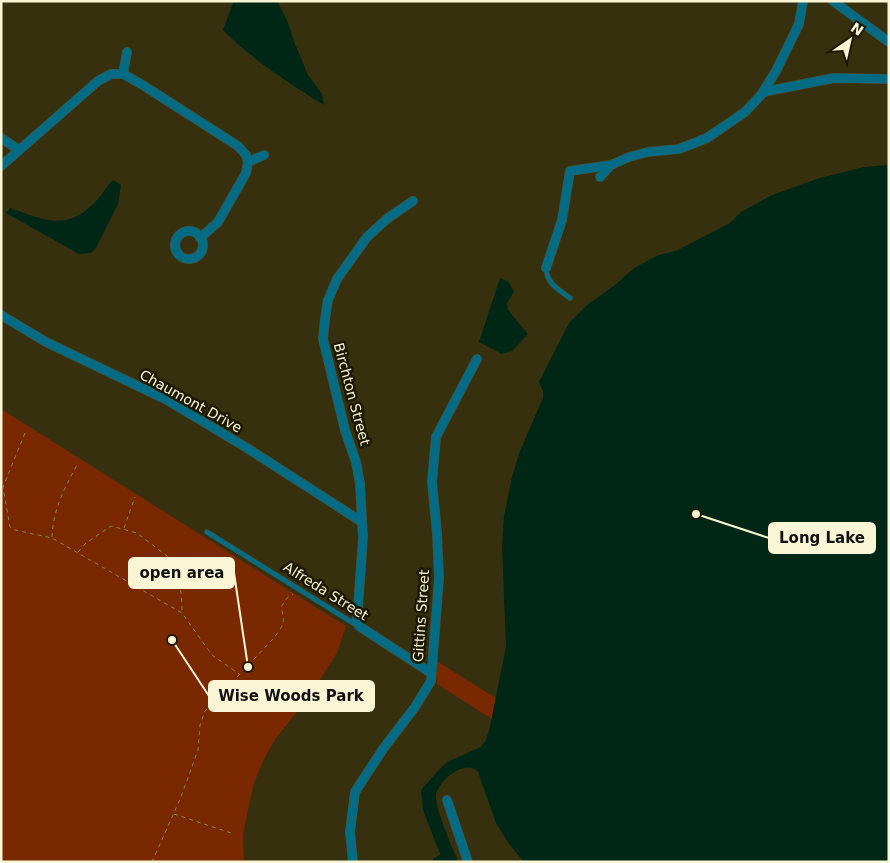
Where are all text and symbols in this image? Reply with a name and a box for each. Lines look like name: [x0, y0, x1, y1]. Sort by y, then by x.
north arrow: [825, 15, 875, 65]
text: N: [848, 19, 867, 39]
street label: Birchton Street: [331, 341, 374, 447]
street label: Chaumont Drive: [137, 366, 245, 436]
callout: Long Lake: [769, 523, 875, 553]
text: Long Lake: [779, 529, 865, 547]
callout: open area: [129, 558, 234, 588]
street label: Alfreda Street: [281, 559, 372, 624]
text: open area: [140, 564, 224, 582]
street label: Gittins Street: [410, 569, 432, 663]
callout: Wise Woods Park: [209, 681, 374, 711]
text: Wise Woods Park: [218, 687, 365, 705]

